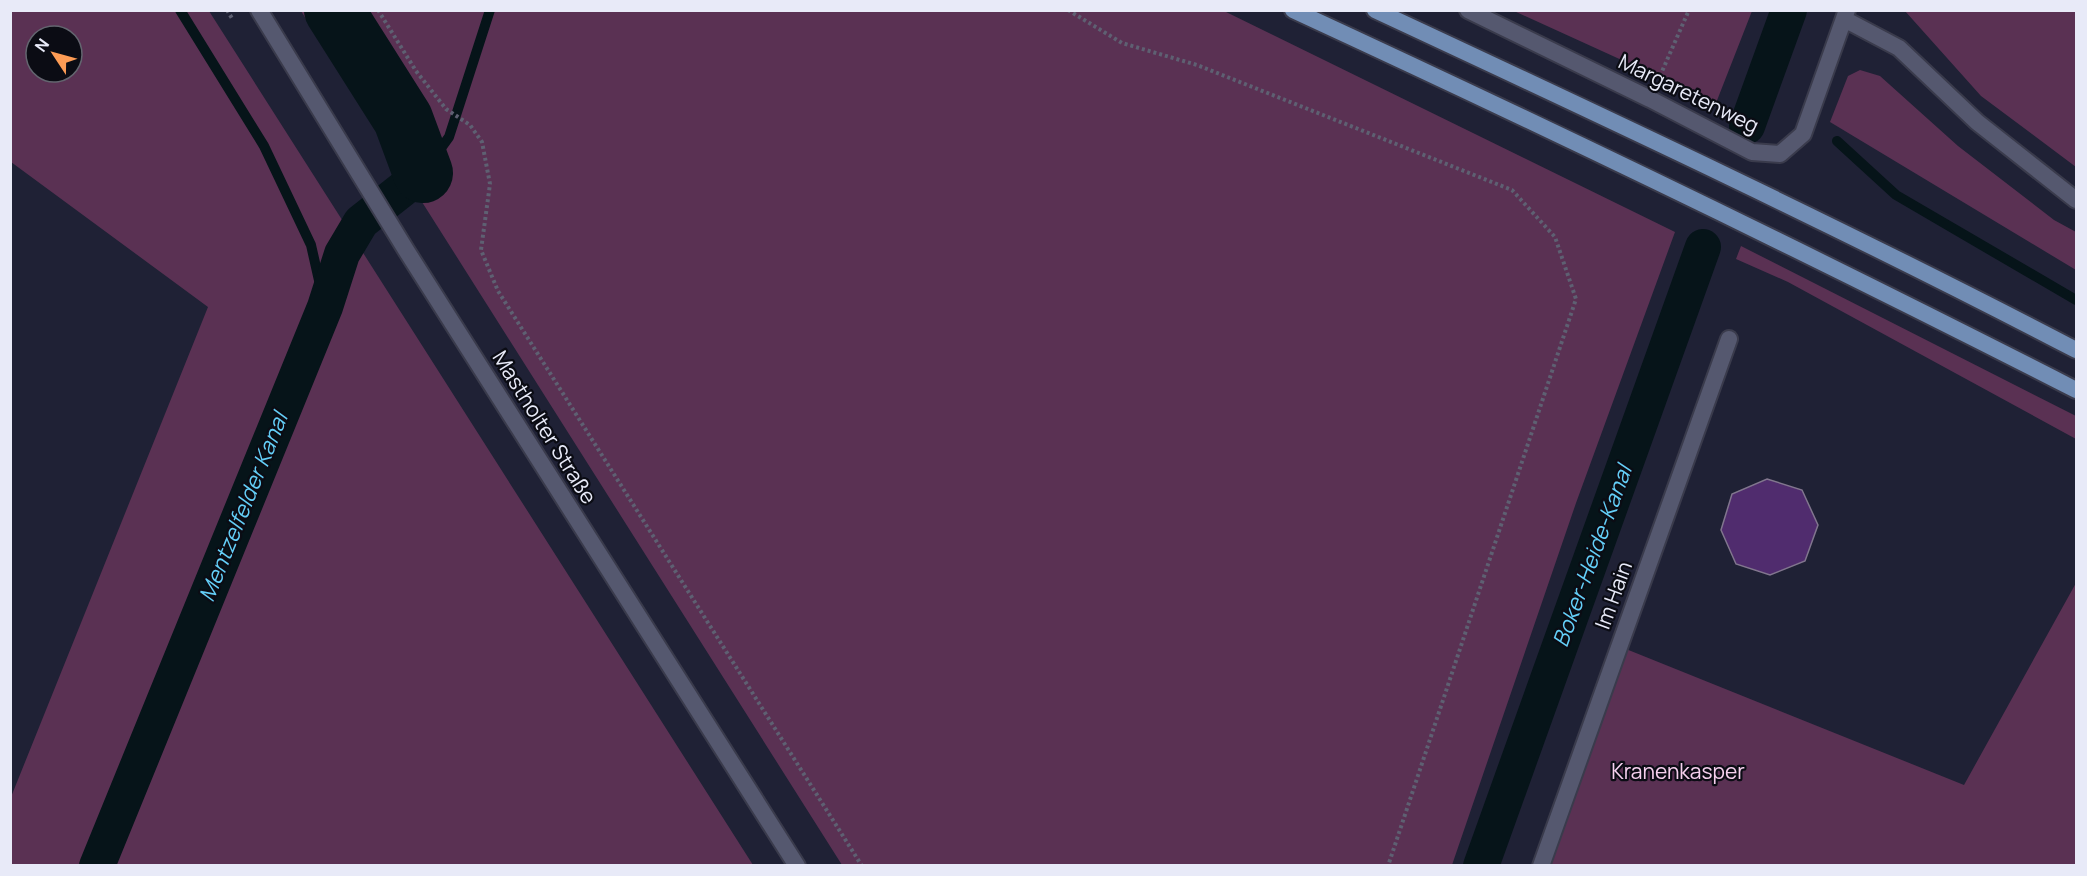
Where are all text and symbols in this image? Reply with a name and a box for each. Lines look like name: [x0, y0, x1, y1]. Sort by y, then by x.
north arrow: [24, 24, 84, 84]
text: N: [30, 34, 54, 56]
street label: Margaretenweg: [1614, 47, 1764, 139]
street label: Mastholter Straße: [487, 345, 603, 509]
water label: Mentzelfelder Kanal: [191, 406, 296, 606]
water label: Boker-Heide-Kanal: [1545, 458, 1640, 651]
street label: Im Hain: [1588, 557, 1638, 633]
park label: Kranenkasper: [1611, 757, 1745, 785]

